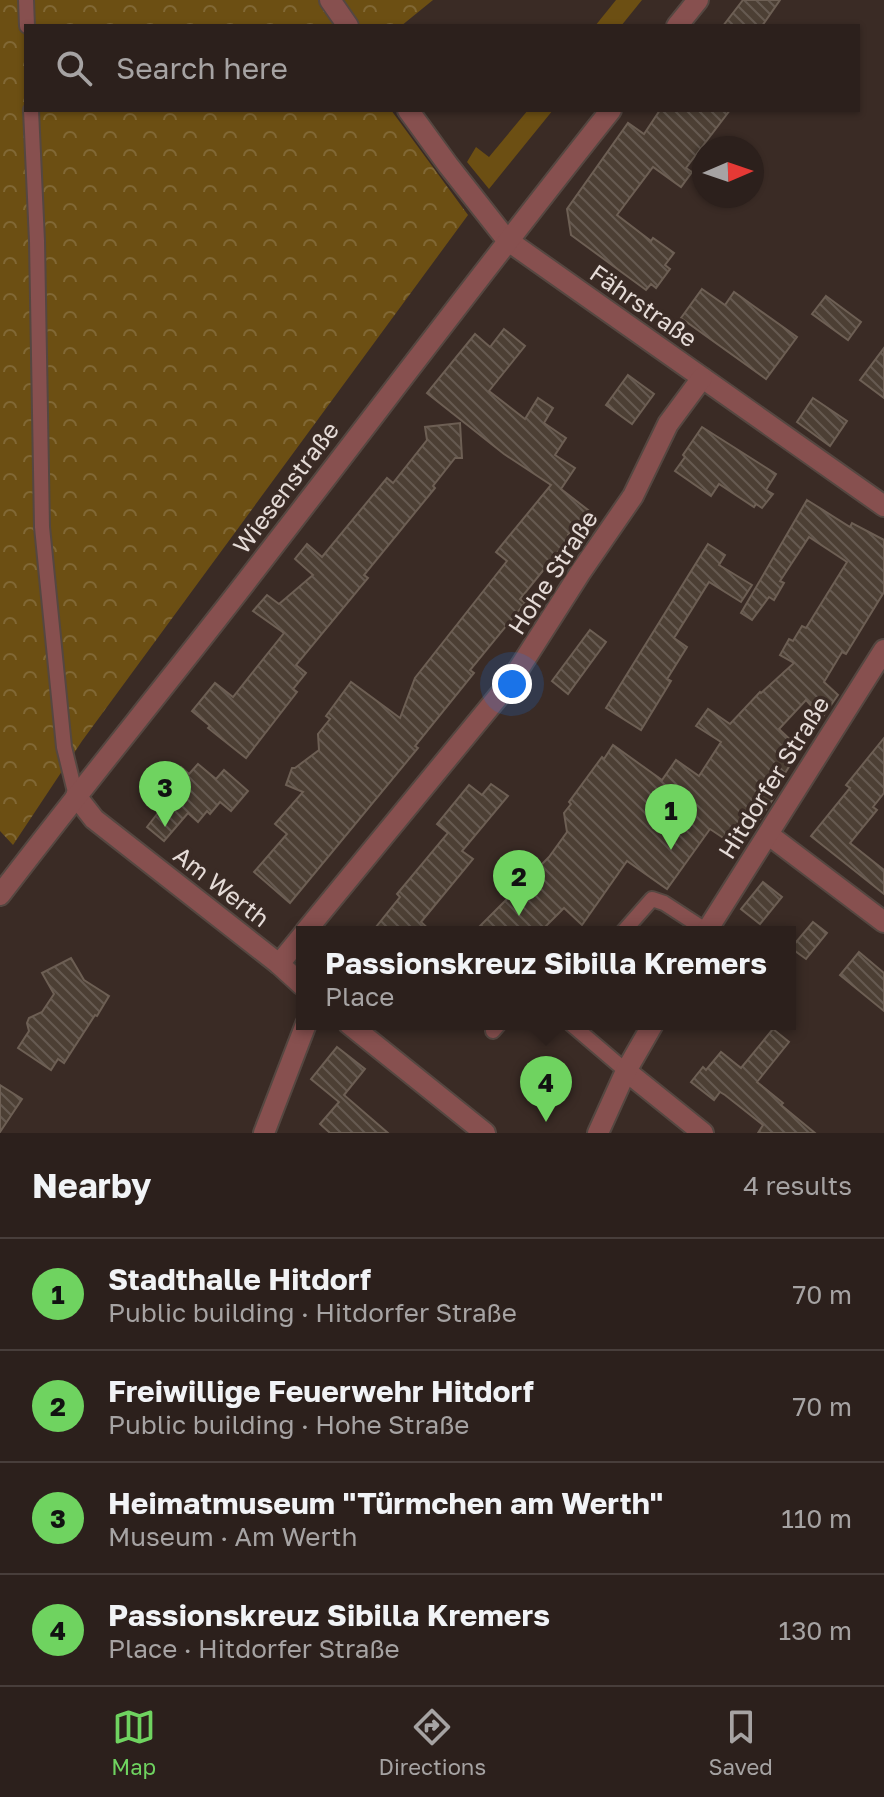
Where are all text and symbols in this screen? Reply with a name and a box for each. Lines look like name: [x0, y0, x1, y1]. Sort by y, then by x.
search box: [24, 24, 860, 112]
icon: search: [52, 46, 96, 90]
text: Search here: [116, 50, 288, 86]
north arrow: [692, 136, 764, 208]
street label: Fährstraße: [585, 257, 703, 353]
street label: Wiesenstraße: [226, 415, 344, 559]
street label: Hohe Straße: [501, 504, 603, 640]
your location: [492, 664, 532, 704]
street label: Hitdorfer Straße: [711, 690, 835, 864]
pin: 3: [139, 761, 191, 827]
pin: 1: [645, 784, 697, 850]
street label: Am Werth: [168, 840, 276, 932]
pin: 2: [493, 850, 545, 916]
popup: [296, 926, 796, 1030]
text: Passionskreuz Sibilla Kremers: [325, 945, 767, 981]
text: Place: [325, 981, 394, 1012]
pin: 4: [520, 1056, 572, 1122]
text: Nearby: [32, 1165, 152, 1205]
text: 4 results: [743, 1170, 852, 1201]
text: Stadthalle Hitdorf: [108, 1261, 371, 1297]
text: 1: [51, 1279, 65, 1310]
text: 70 m: [793, 1279, 852, 1310]
text: Public building · Hitdorfer Straße: [108, 1297, 517, 1328]
text: Freiwillige Feuerwehr Hitdorf: [108, 1373, 534, 1409]
text: 2: [50, 1391, 66, 1422]
text: 70 m: [793, 1391, 852, 1422]
text: Public building · Hohe Straße: [108, 1409, 469, 1440]
text: Heimatmuseum "Türmchen am Werth": [108, 1485, 663, 1521]
text: 3: [50, 1503, 66, 1534]
text: 110 m: [781, 1503, 852, 1534]
text: Museum · Am Werth: [108, 1521, 357, 1552]
text: Passionskreuz Sibilla Kremers: [108, 1597, 550, 1633]
text: 4: [50, 1615, 66, 1646]
text: 130 m: [779, 1615, 852, 1646]
text: Place · Hitdorfer Straße: [108, 1633, 400, 1664]
tab: Map: [111, 1705, 156, 1780]
tab: Directions: [379, 1705, 486, 1780]
tab: Saved: [709, 1705, 773, 1780]

